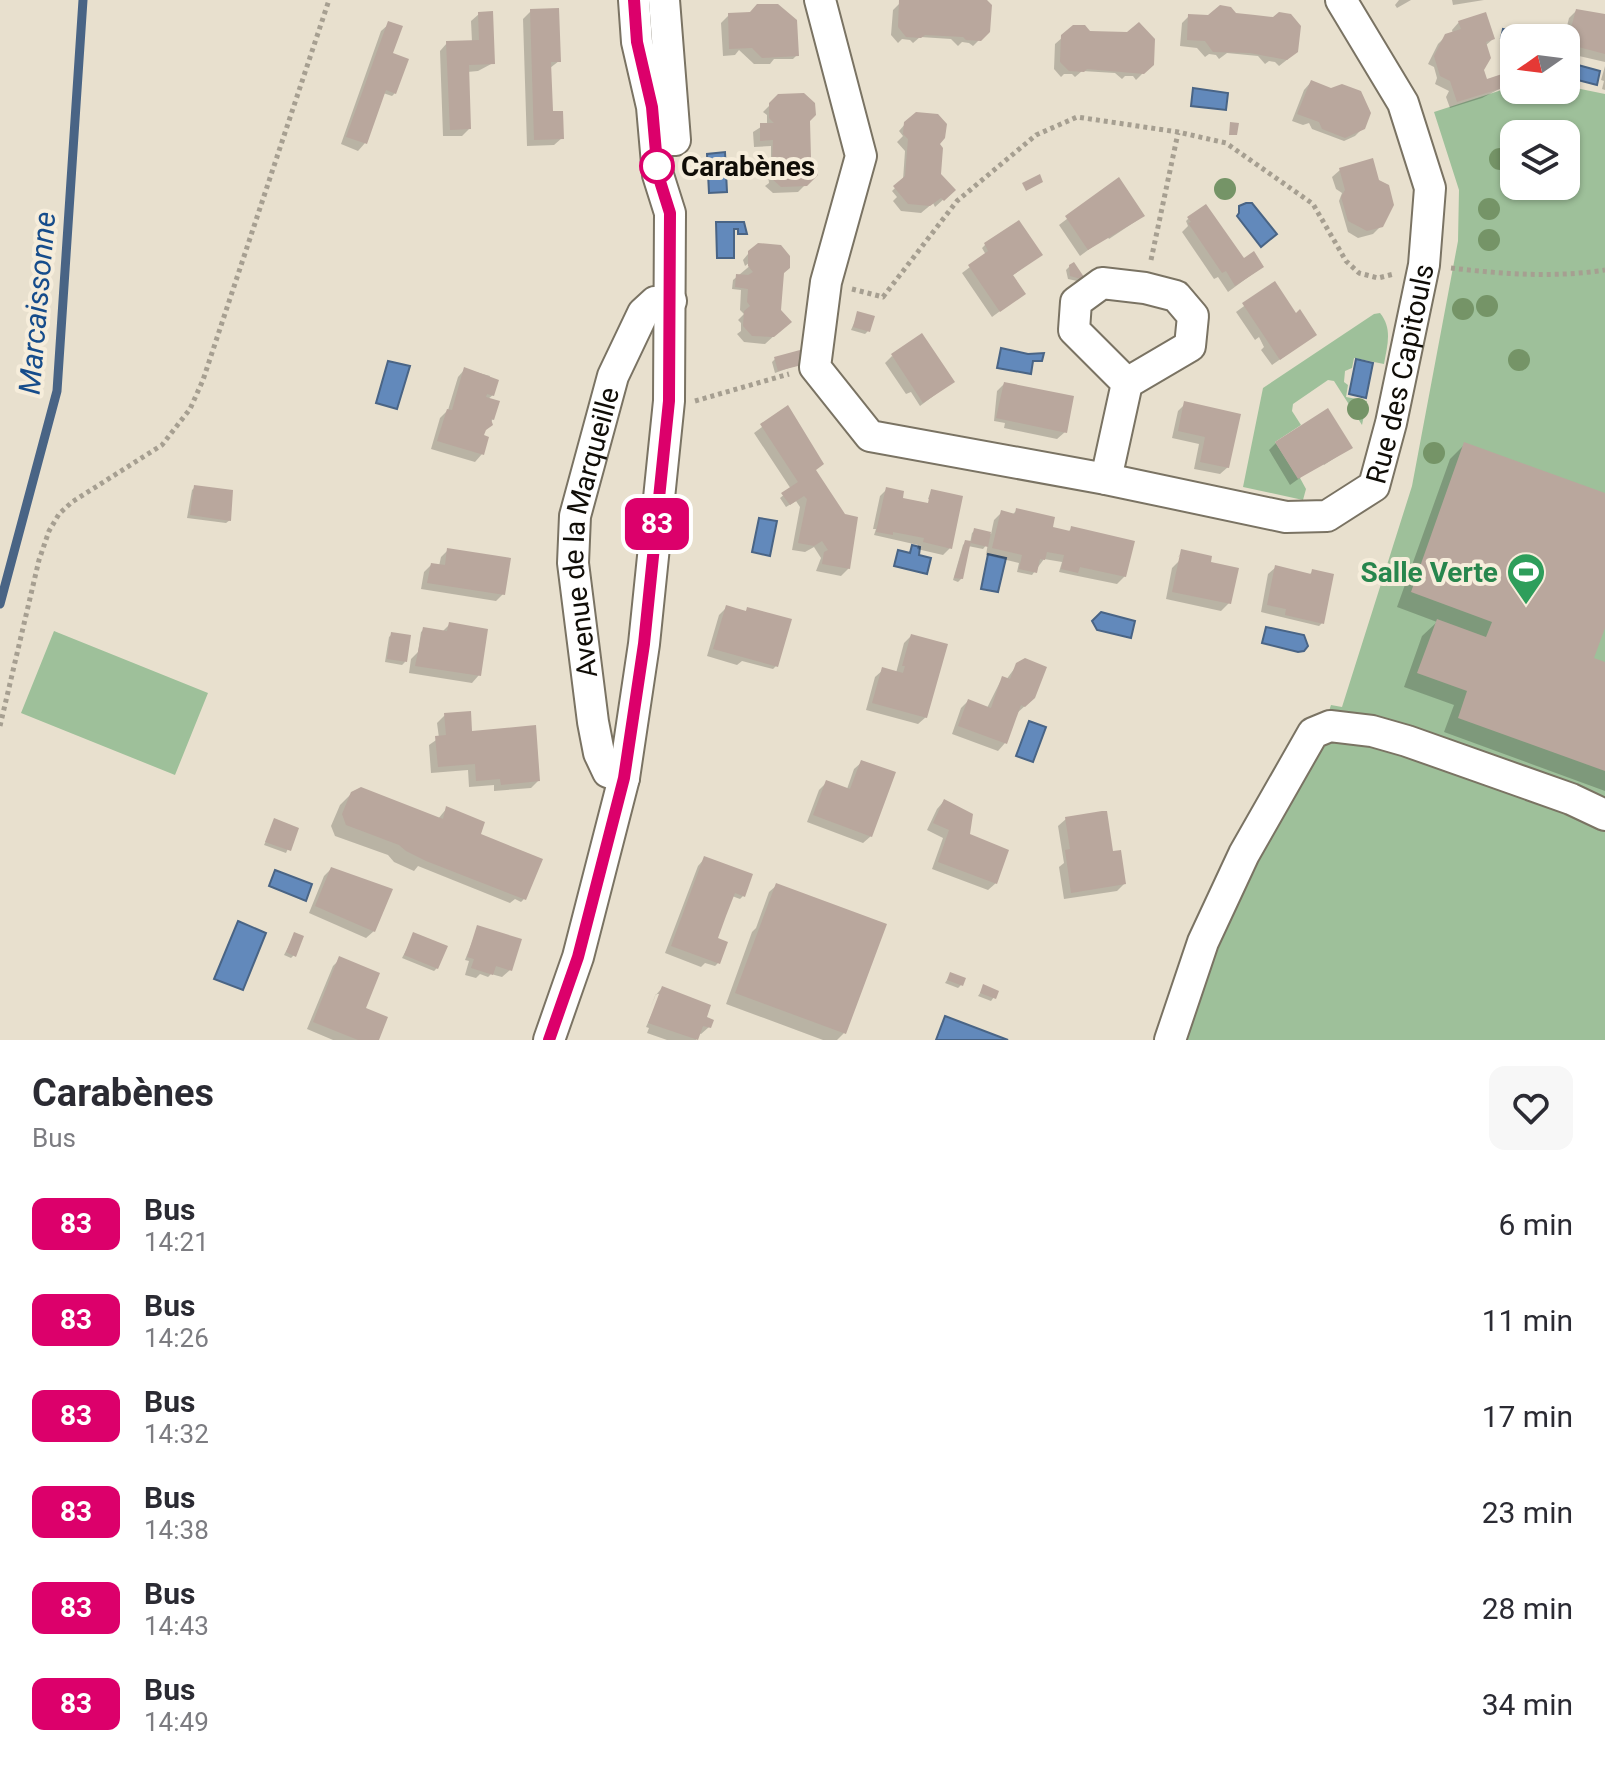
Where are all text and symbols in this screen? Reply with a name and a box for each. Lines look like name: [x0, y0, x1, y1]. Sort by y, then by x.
north arrow: [1500, 24, 1580, 104]
map controls: [1500, 24, 1580, 200]
button: layers: [1500, 120, 1580, 200]
marker: Carabènes: [640, 149, 674, 183]
place label: Carabènes: [681, 150, 815, 183]
water label: Marcaissonne: [12, 210, 62, 396]
street label: Rue des Capitouls: [1359, 261, 1440, 487]
street label: Avenue de la Marqueille: [556, 383, 626, 680]
line badge: 83: [621, 498, 693, 550]
text: 83: [641, 507, 673, 540]
sports icon: Salle Verte: [1505, 551, 1547, 606]
place label: Salle Verte: [1361, 556, 1498, 589]
button: heart: [1489, 1066, 1573, 1150]
text: Carabènes: [32, 1071, 214, 1115]
text: Bus: [32, 1123, 76, 1153]
text: Bus: [144, 1192, 195, 1227]
text: 83: [60, 1207, 92, 1240]
text: 6 min: [1499, 1207, 1573, 1242]
text: 14:21: [144, 1227, 209, 1257]
text: Bus: [144, 1288, 195, 1323]
text: 83: [60, 1303, 92, 1336]
text: 11 min: [1482, 1303, 1573, 1338]
text: 14:26: [144, 1323, 209, 1353]
text: Bus: [144, 1384, 195, 1419]
text: 83: [60, 1399, 92, 1432]
text: 17 min: [1482, 1399, 1573, 1434]
text: 14:32: [144, 1419, 209, 1449]
text: Bus: [144, 1480, 195, 1515]
text: 83: [60, 1495, 92, 1528]
text: 23 min: [1482, 1495, 1573, 1530]
text: 14:38: [144, 1515, 209, 1545]
text: Bus: [144, 1576, 195, 1611]
text: 83: [60, 1591, 92, 1624]
text: 28 min: [1482, 1591, 1573, 1626]
text: 14:43: [144, 1611, 209, 1641]
text: Bus: [144, 1672, 195, 1707]
text: 83: [60, 1687, 92, 1720]
text: 34 min: [1482, 1687, 1573, 1722]
text: 14:49: [144, 1707, 209, 1737]

